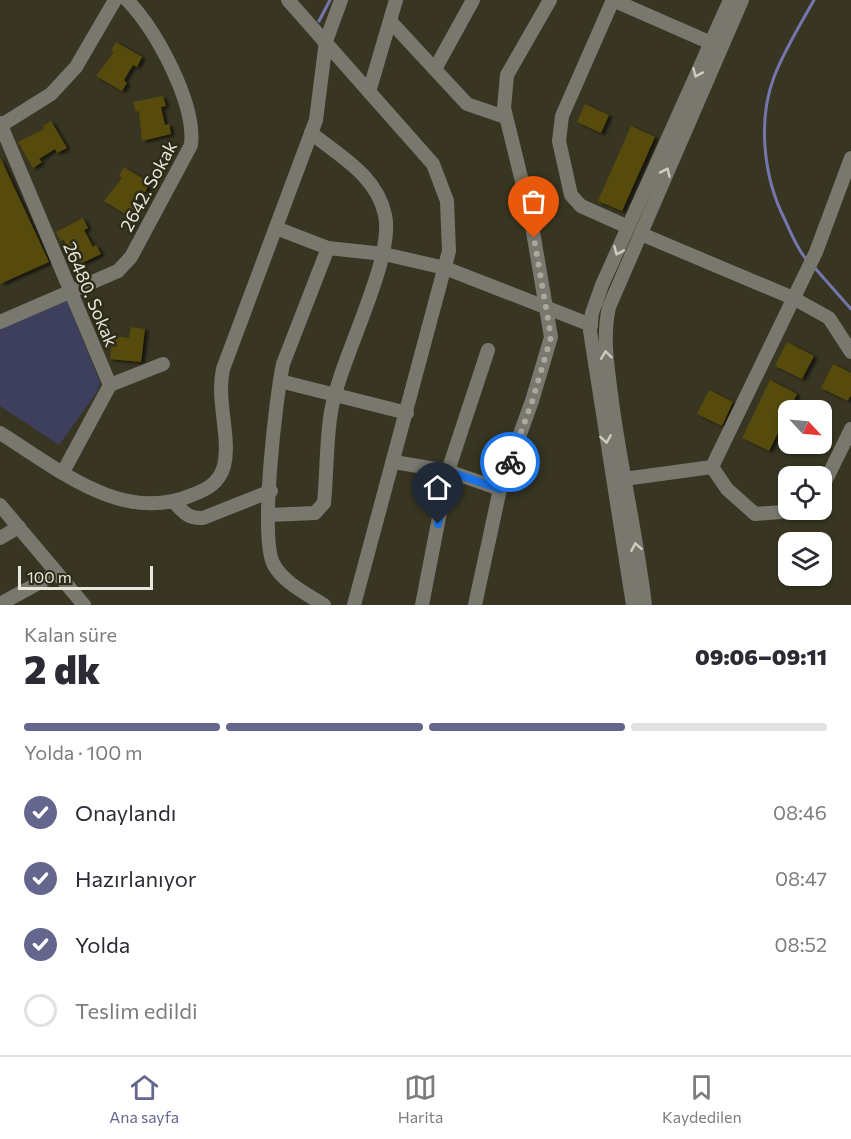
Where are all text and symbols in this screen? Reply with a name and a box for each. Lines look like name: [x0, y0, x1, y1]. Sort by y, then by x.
one-way arrow: [693, 66, 705, 77]
street label: 2642. Sokak: [115, 137, 181, 235]
one-way arrow: [659, 167, 671, 178]
pin: [508, 176, 559, 238]
icon: bag: [517, 185, 550, 218]
street label: 26480. Sokak: [59, 238, 123, 350]
one-way arrow: [613, 244, 625, 255]
one-way arrow: [600, 350, 612, 359]
north arrow: [778, 400, 832, 454]
map controls: [778, 400, 832, 586]
courier: [480, 432, 540, 492]
one-way arrow: [599, 434, 612, 444]
icon: bike: [494, 446, 527, 479]
pin: [412, 462, 463, 524]
button: locate: [778, 466, 832, 520]
icon: home: [421, 471, 454, 504]
button: layers: [778, 532, 832, 586]
one-way arrow: [630, 543, 643, 553]
scale bar: [18, 563, 153, 590]
text: 100 m: [27, 567, 72, 586]
text: Kalan süre: [24, 622, 117, 646]
text: 09:06–09:11: [695, 643, 827, 670]
text: 2 dk: [24, 644, 100, 692]
text: Yolda · 100 m: [24, 740, 143, 764]
icon: check: [24, 796, 57, 829]
text: Onaylandı: [75, 799, 176, 826]
text: 08:46: [773, 800, 827, 824]
icon: check: [24, 862, 57, 895]
text: Hazırlanıyor: [75, 865, 197, 892]
text: 08:47: [775, 866, 827, 890]
icon: check: [24, 928, 57, 961]
text: Yolda: [75, 931, 130, 958]
text: 08:52: [775, 932, 827, 956]
text: Teslim edildi: [75, 997, 198, 1024]
tab: Ana sayfa: [109, 1071, 179, 1126]
tab: Harita: [398, 1071, 443, 1126]
tab: Kaydedilen: [662, 1071, 742, 1126]

